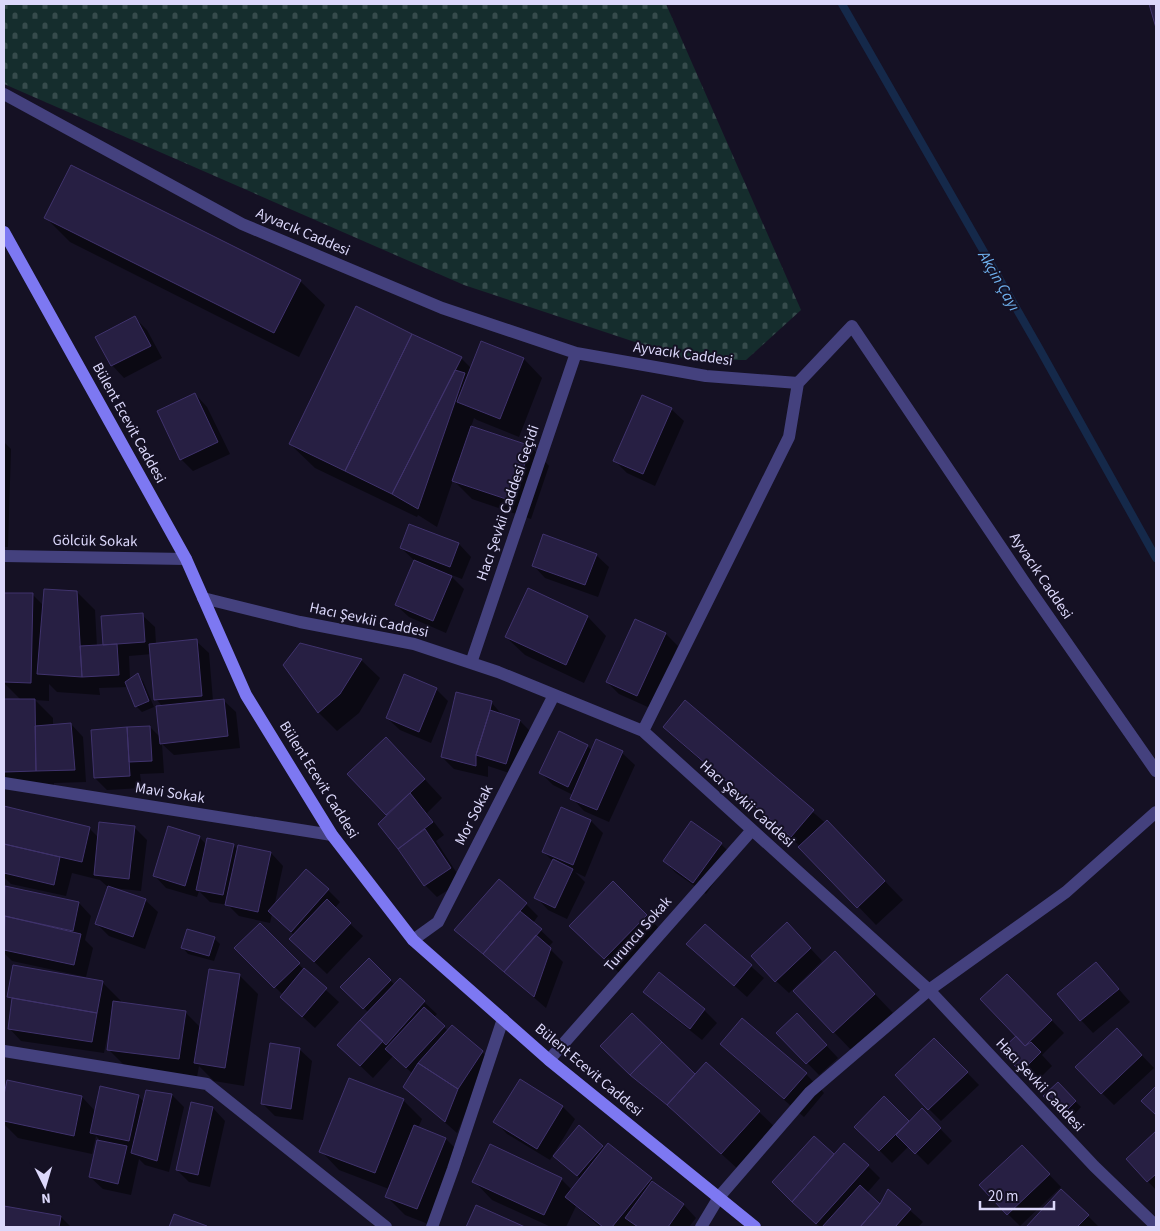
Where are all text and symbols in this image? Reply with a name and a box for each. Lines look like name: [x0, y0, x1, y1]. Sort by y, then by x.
street label: Ayvacık Caddesi: [253, 203, 353, 261]
water label: Akçin Çayı: [972, 246, 1025, 315]
street label: Ayvacık Caddesi: [632, 337, 734, 371]
street label: Bülent Ecevit Caddesi: [87, 359, 171, 487]
street label: Hacı Şevkii Caddesi Geçidi: [471, 422, 545, 584]
street label: Ayvacık Caddesi: [1004, 528, 1078, 624]
street label: Gölcük Sokak: [52, 530, 138, 552]
street label: Hacı Şevkii Caddesi: [307, 597, 431, 643]
street label: Bülent Ecevit Caddesi: [274, 717, 364, 843]
street label: Hacı Şevkii Caddesi: [695, 756, 799, 852]
street label: Mavi Sokak: [134, 777, 207, 809]
street label: Mor Sokak: [450, 780, 499, 849]
street label: Turuncu Sokak: [599, 891, 677, 976]
street label: Bülent Ecevit Caddesi: [530, 1018, 648, 1122]
street label: Hacı Şevkii Caddesi: [991, 1033, 1089, 1137]
north arrow: [20, 1161, 70, 1211]
scale bar: [980, 1178, 1054, 1210]
text: 20 m: [988, 1186, 1018, 1207]
text: N: [41, 1188, 52, 1208]

